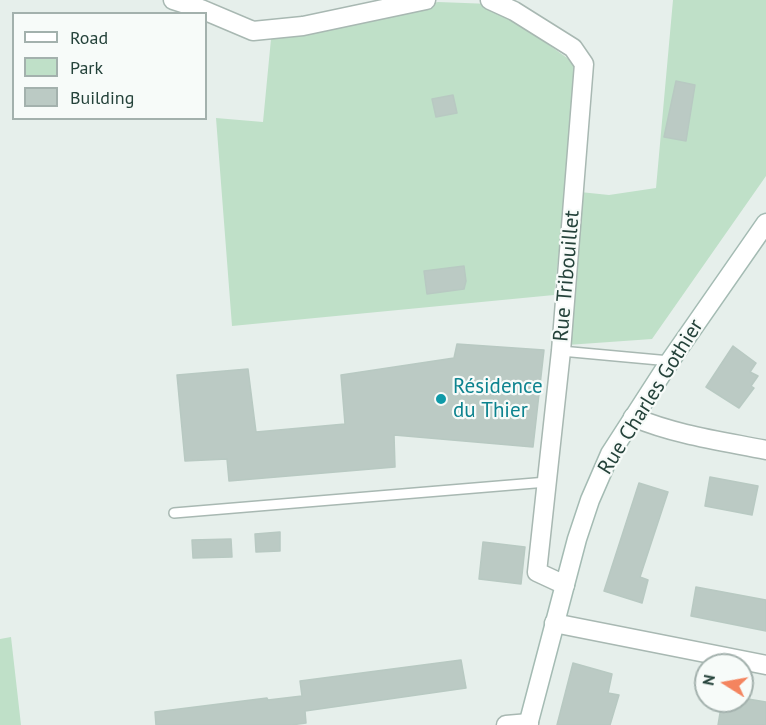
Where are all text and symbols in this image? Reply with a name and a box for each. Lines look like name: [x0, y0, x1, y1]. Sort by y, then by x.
legend: [12, 12, 207, 120]
text: Road: [70, 26, 108, 49]
text: Park: [70, 56, 103, 79]
text: Building: [70, 86, 134, 109]
street label: Rue Tribouillet: [549, 209, 585, 343]
street label: Rue Charles Gothier: [593, 315, 709, 479]
place label: Résidence du Thier: [453, 374, 543, 424]
marker: Résidence du Thier: [434, 392, 448, 406]
north arrow: [694, 653, 754, 713]
text: N: [697, 673, 719, 687]

